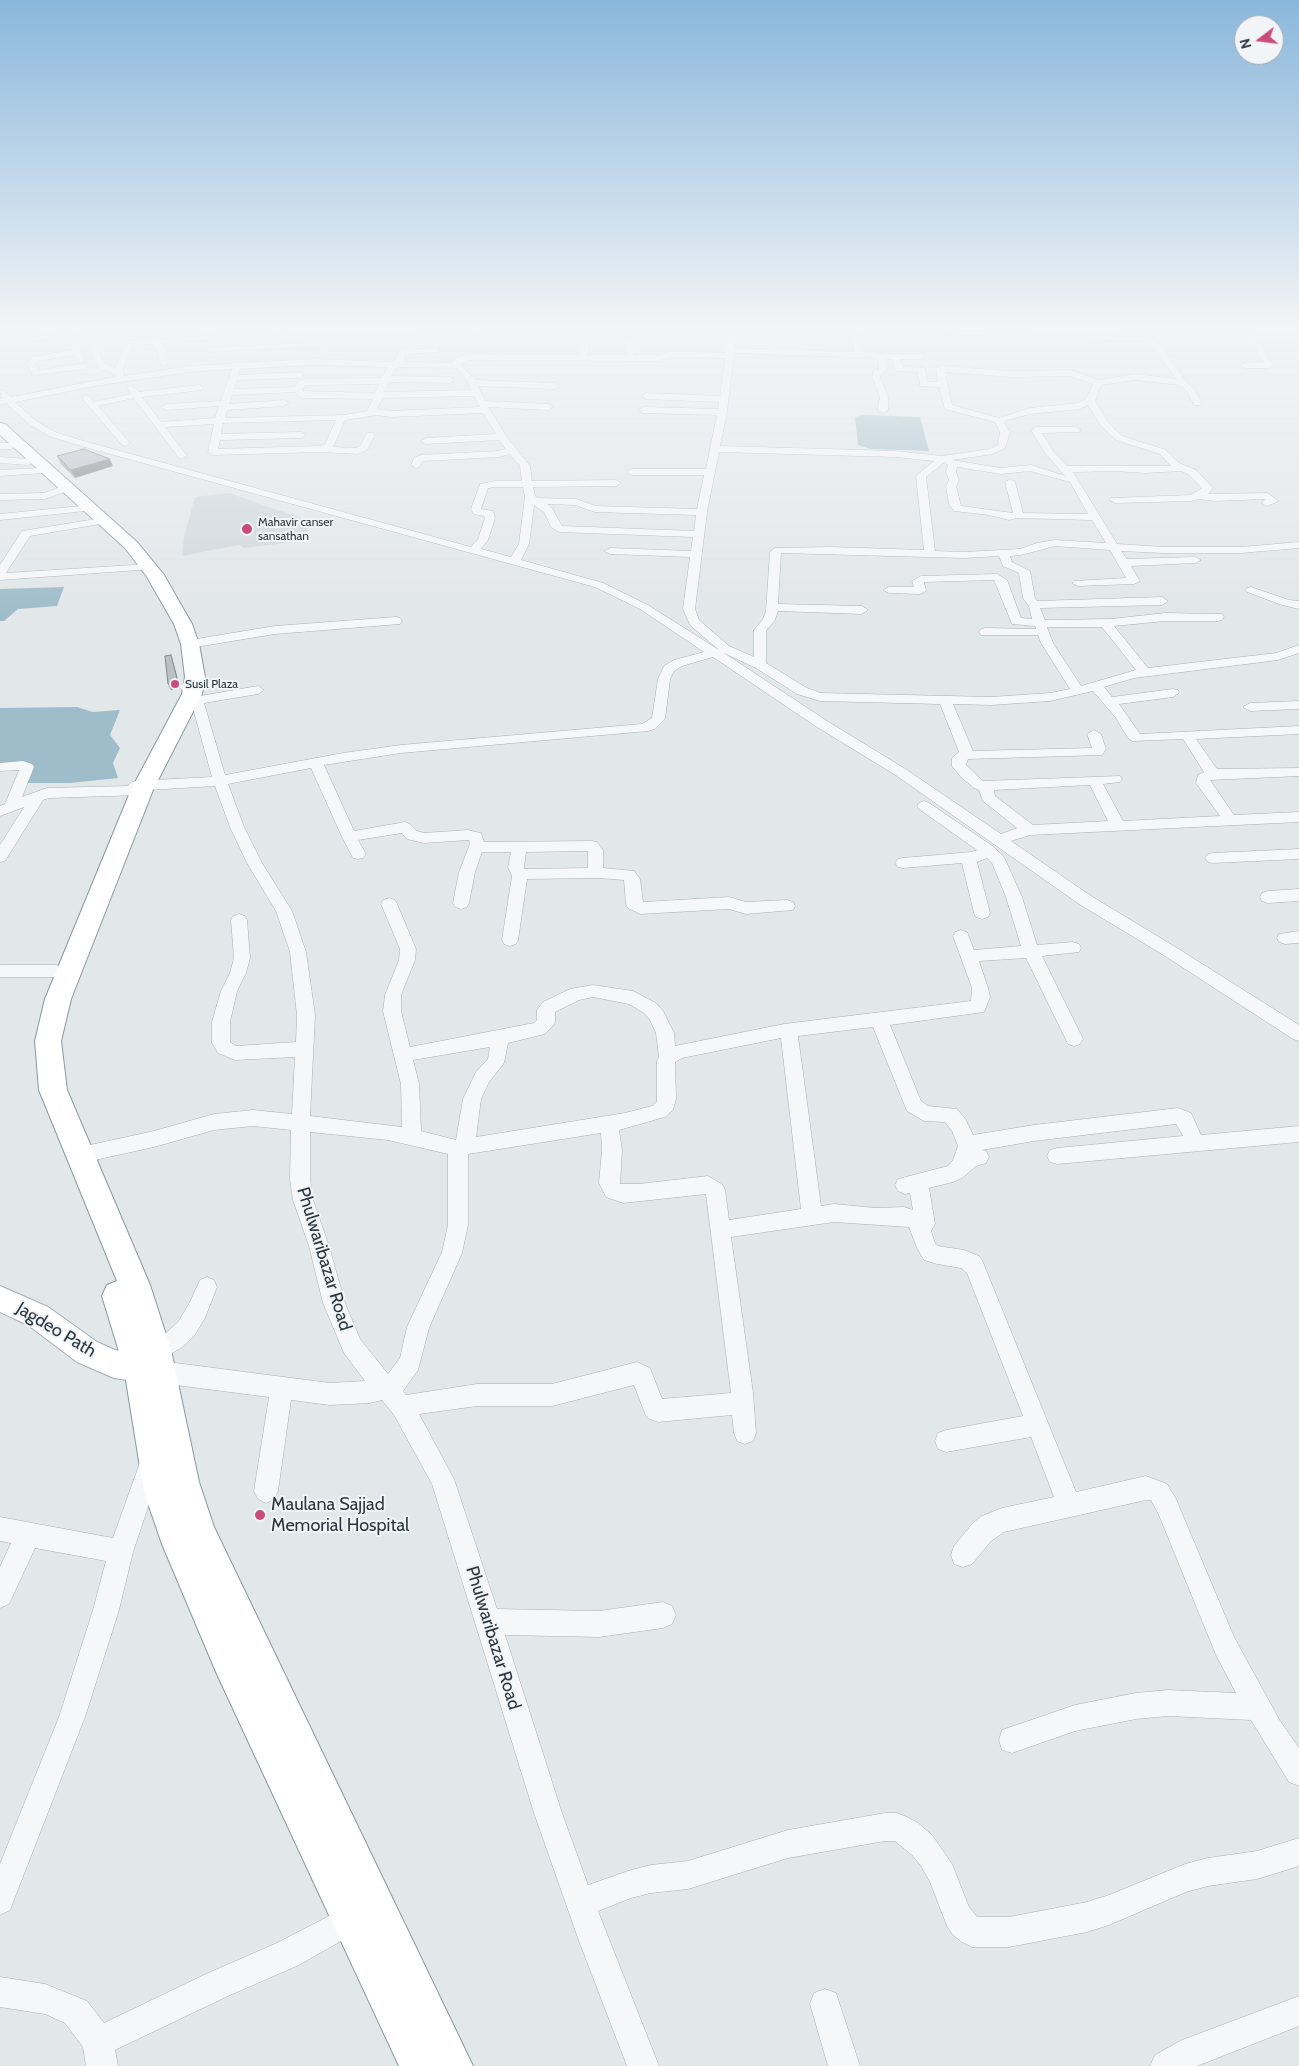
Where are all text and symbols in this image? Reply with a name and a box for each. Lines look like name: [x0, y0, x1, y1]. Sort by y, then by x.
north arrow: [1234, 15, 1284, 65]
text: N: [1236, 37, 1255, 51]
place label: Mahavir canser sansathan: [258, 515, 333, 543]
marker: Mahavir canser sansathan: [240, 522, 254, 536]
place label: Susil Plaza: [185, 677, 238, 691]
marker: Susil Plaza: [169, 678, 181, 690]
street label: Phulwaribazar Road: [292, 1185, 356, 1333]
street label: Jagdeo Path: [12, 1298, 100, 1362]
place label: Maulana Sajjad Memorial Hospital: [271, 1494, 409, 1536]
marker: Maulana Sajjad Memorial Hospital: [253, 1508, 267, 1522]
street label: Phulwaribazar Road: [461, 1564, 525, 1712]

